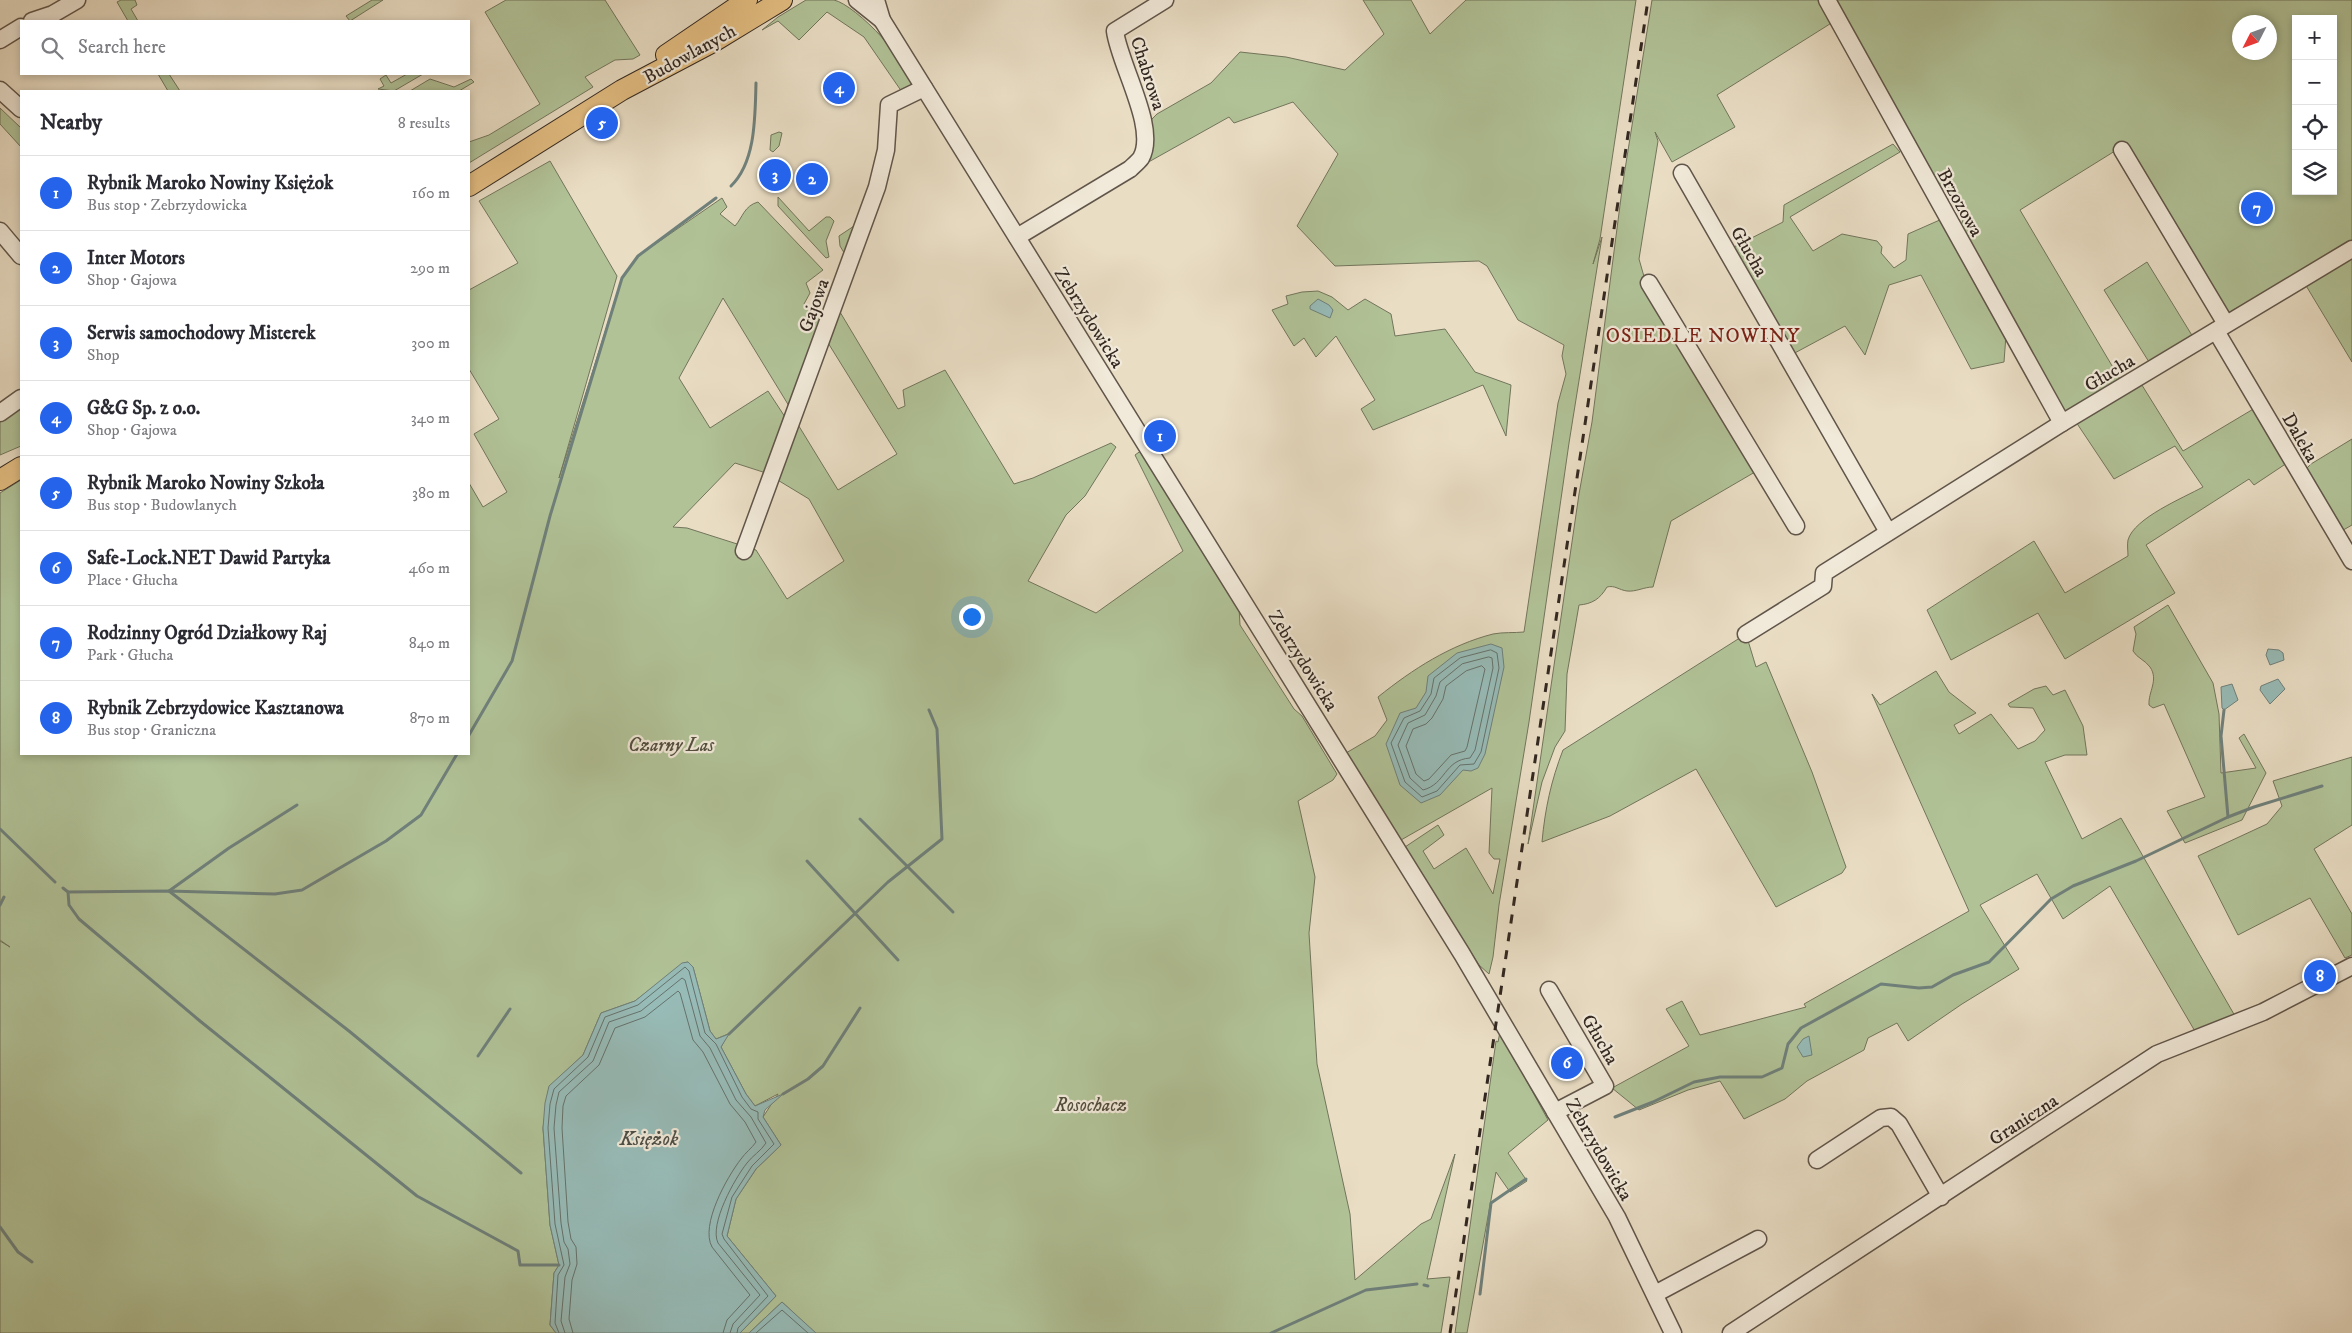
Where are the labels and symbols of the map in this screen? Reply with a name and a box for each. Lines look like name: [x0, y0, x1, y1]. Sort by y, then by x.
north arrow: [2232, 15, 2277, 60]
street label: Budowlanych: [639, 19, 740, 89]
street label: Chabrowa: [1125, 34, 1170, 113]
pin: 4: [823, 69, 855, 107]
pin: 5: [586, 104, 618, 142]
pin: 3: [759, 156, 791, 194]
pin: 2: [796, 160, 828, 198]
street label: Brzozowa: [1932, 165, 1988, 241]
pin: 7: [2241, 189, 2273, 227]
street label: Głucha: [1725, 222, 1772, 281]
street label: Zebrzydowicka: [1049, 263, 1129, 372]
street label: Gajowa: [794, 276, 835, 335]
district label: OSIEDLE NOWINY: [1606, 324, 1800, 349]
street label: Głucha: [2081, 349, 2139, 397]
street label: Daleka: [2276, 409, 2323, 467]
pin: 1: [1144, 417, 1176, 455]
your location: [959, 604, 985, 630]
street label: Zebrzydowicka: [1263, 606, 1343, 715]
park label: Czarny Las: [628, 734, 715, 757]
pin: 8: [2304, 957, 2336, 995]
street label: Głucha: [1576, 1010, 1623, 1069]
pin: 6: [1551, 1044, 1583, 1082]
street label: Graniczna: [1985, 1089, 2063, 1151]
park label: Rosochacz: [1054, 1094, 1127, 1117]
street label: Zebrzydowicka: [1560, 1094, 1637, 1205]
water label: Księżok: [619, 1127, 679, 1152]

